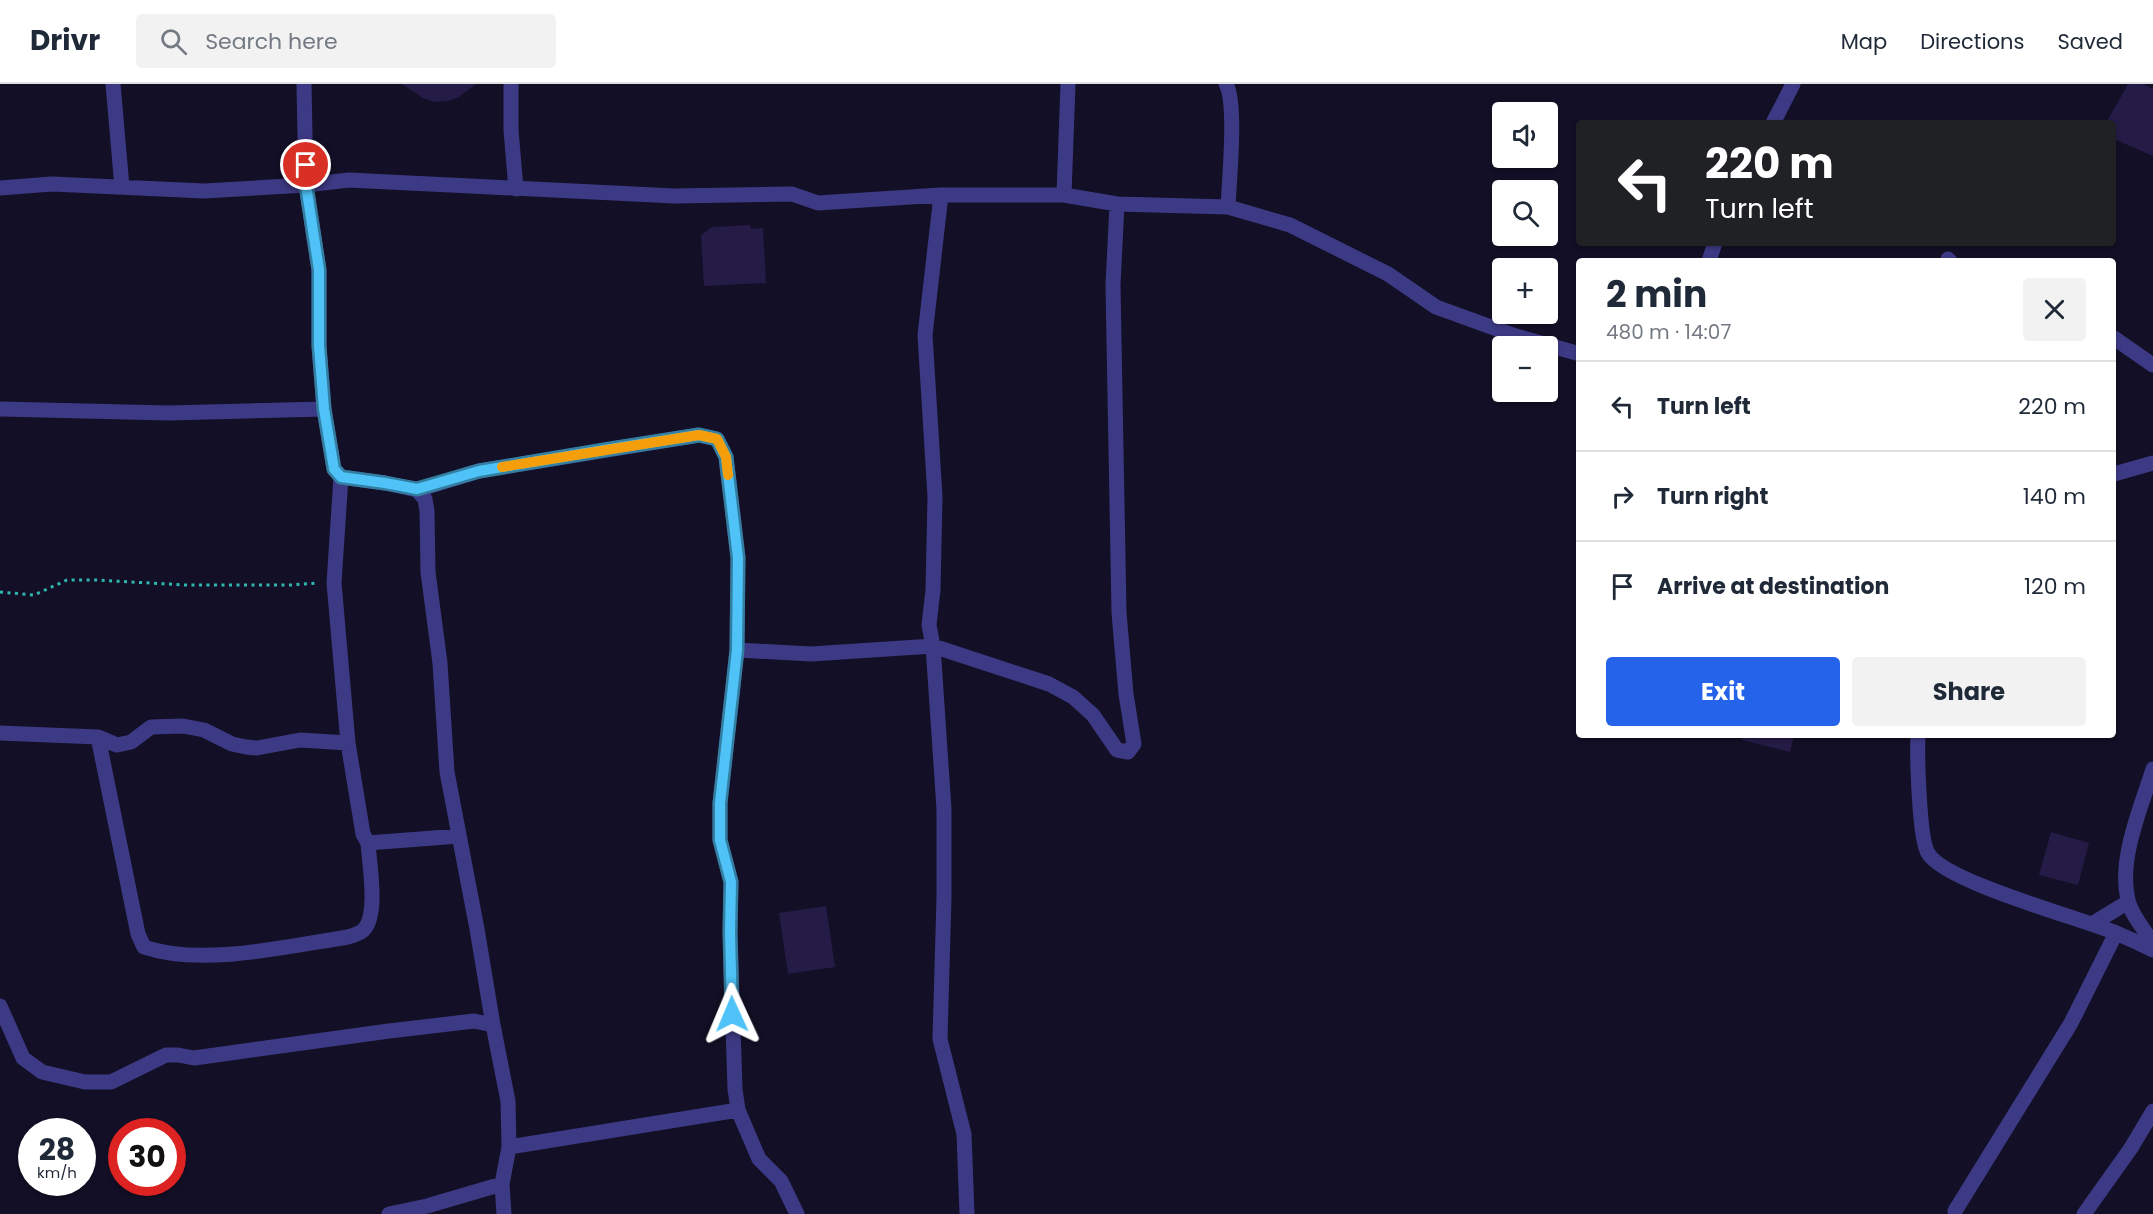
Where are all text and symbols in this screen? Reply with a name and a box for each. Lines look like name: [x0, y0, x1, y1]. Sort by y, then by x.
search box: [136, 14, 556, 68]
text: Drivr: [30, 21, 100, 60]
icon: search: [157, 25, 190, 58]
text: Search here: [205, 26, 338, 57]
text: Map: [1841, 27, 1887, 56]
text: Directions: [1920, 27, 2024, 56]
text: Saved: [2057, 27, 2123, 56]
map controls: [1492, 102, 1558, 402]
button: sound: [1492, 102, 1558, 168]
text: 220 m: [1705, 134, 1834, 193]
pin: [280, 139, 331, 190]
icon: left: [1606, 144, 1684, 222]
icon: arrive: [289, 148, 322, 181]
button: search: [1492, 180, 1558, 246]
text: Turn left: [1705, 190, 1814, 227]
button: +: [1492, 258, 1558, 324]
text: 2 min: [1606, 269, 1707, 320]
button: close: [2023, 278, 2086, 341]
text: 480 m · 14:07: [1606, 318, 1731, 346]
button: −: [1492, 336, 1558, 402]
icon: left: [1606, 390, 1639, 423]
text: Turn left: [1657, 391, 1751, 422]
text: 220 m: [2018, 391, 2086, 422]
icon: right: [1606, 480, 1639, 513]
text: Turn right: [1657, 481, 1768, 512]
text: 140 m: [2023, 481, 2086, 512]
icon: arrive: [1606, 570, 1639, 603]
text: Arrive at destination: [1657, 571, 1889, 602]
text: 120 m: [2024, 571, 2086, 602]
button: Exit: [1606, 657, 1840, 726]
button: Share: [1852, 657, 2086, 726]
position arrow: [700, 982, 764, 1046]
speed limit sign: 30: [108, 1118, 186, 1196]
text: 28: [39, 1128, 75, 1171]
text: km/h: [37, 1162, 77, 1183]

